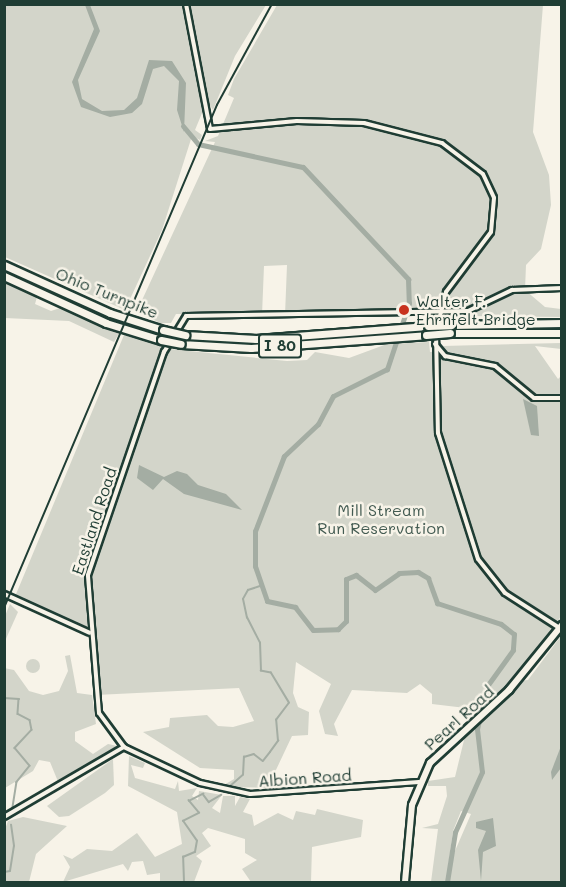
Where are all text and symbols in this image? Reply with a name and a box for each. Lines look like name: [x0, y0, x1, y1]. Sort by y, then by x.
street label: Ohio Turnpike: [53, 264, 161, 322]
place label: Walter F. Ehrnfelt Bridge: [416, 291, 536, 329]
marker: Walter F. Ehrnfelt Bridge: [397, 303, 411, 317]
road number: I 80: [258, 334, 302, 358]
street label: Eastland Road: [68, 465, 120, 577]
park label: Mill Stream Run Reservation: [317, 500, 445, 538]
street label: Pearl Road: [420, 682, 498, 754]
street label: Albion Road: [258, 765, 352, 791]

